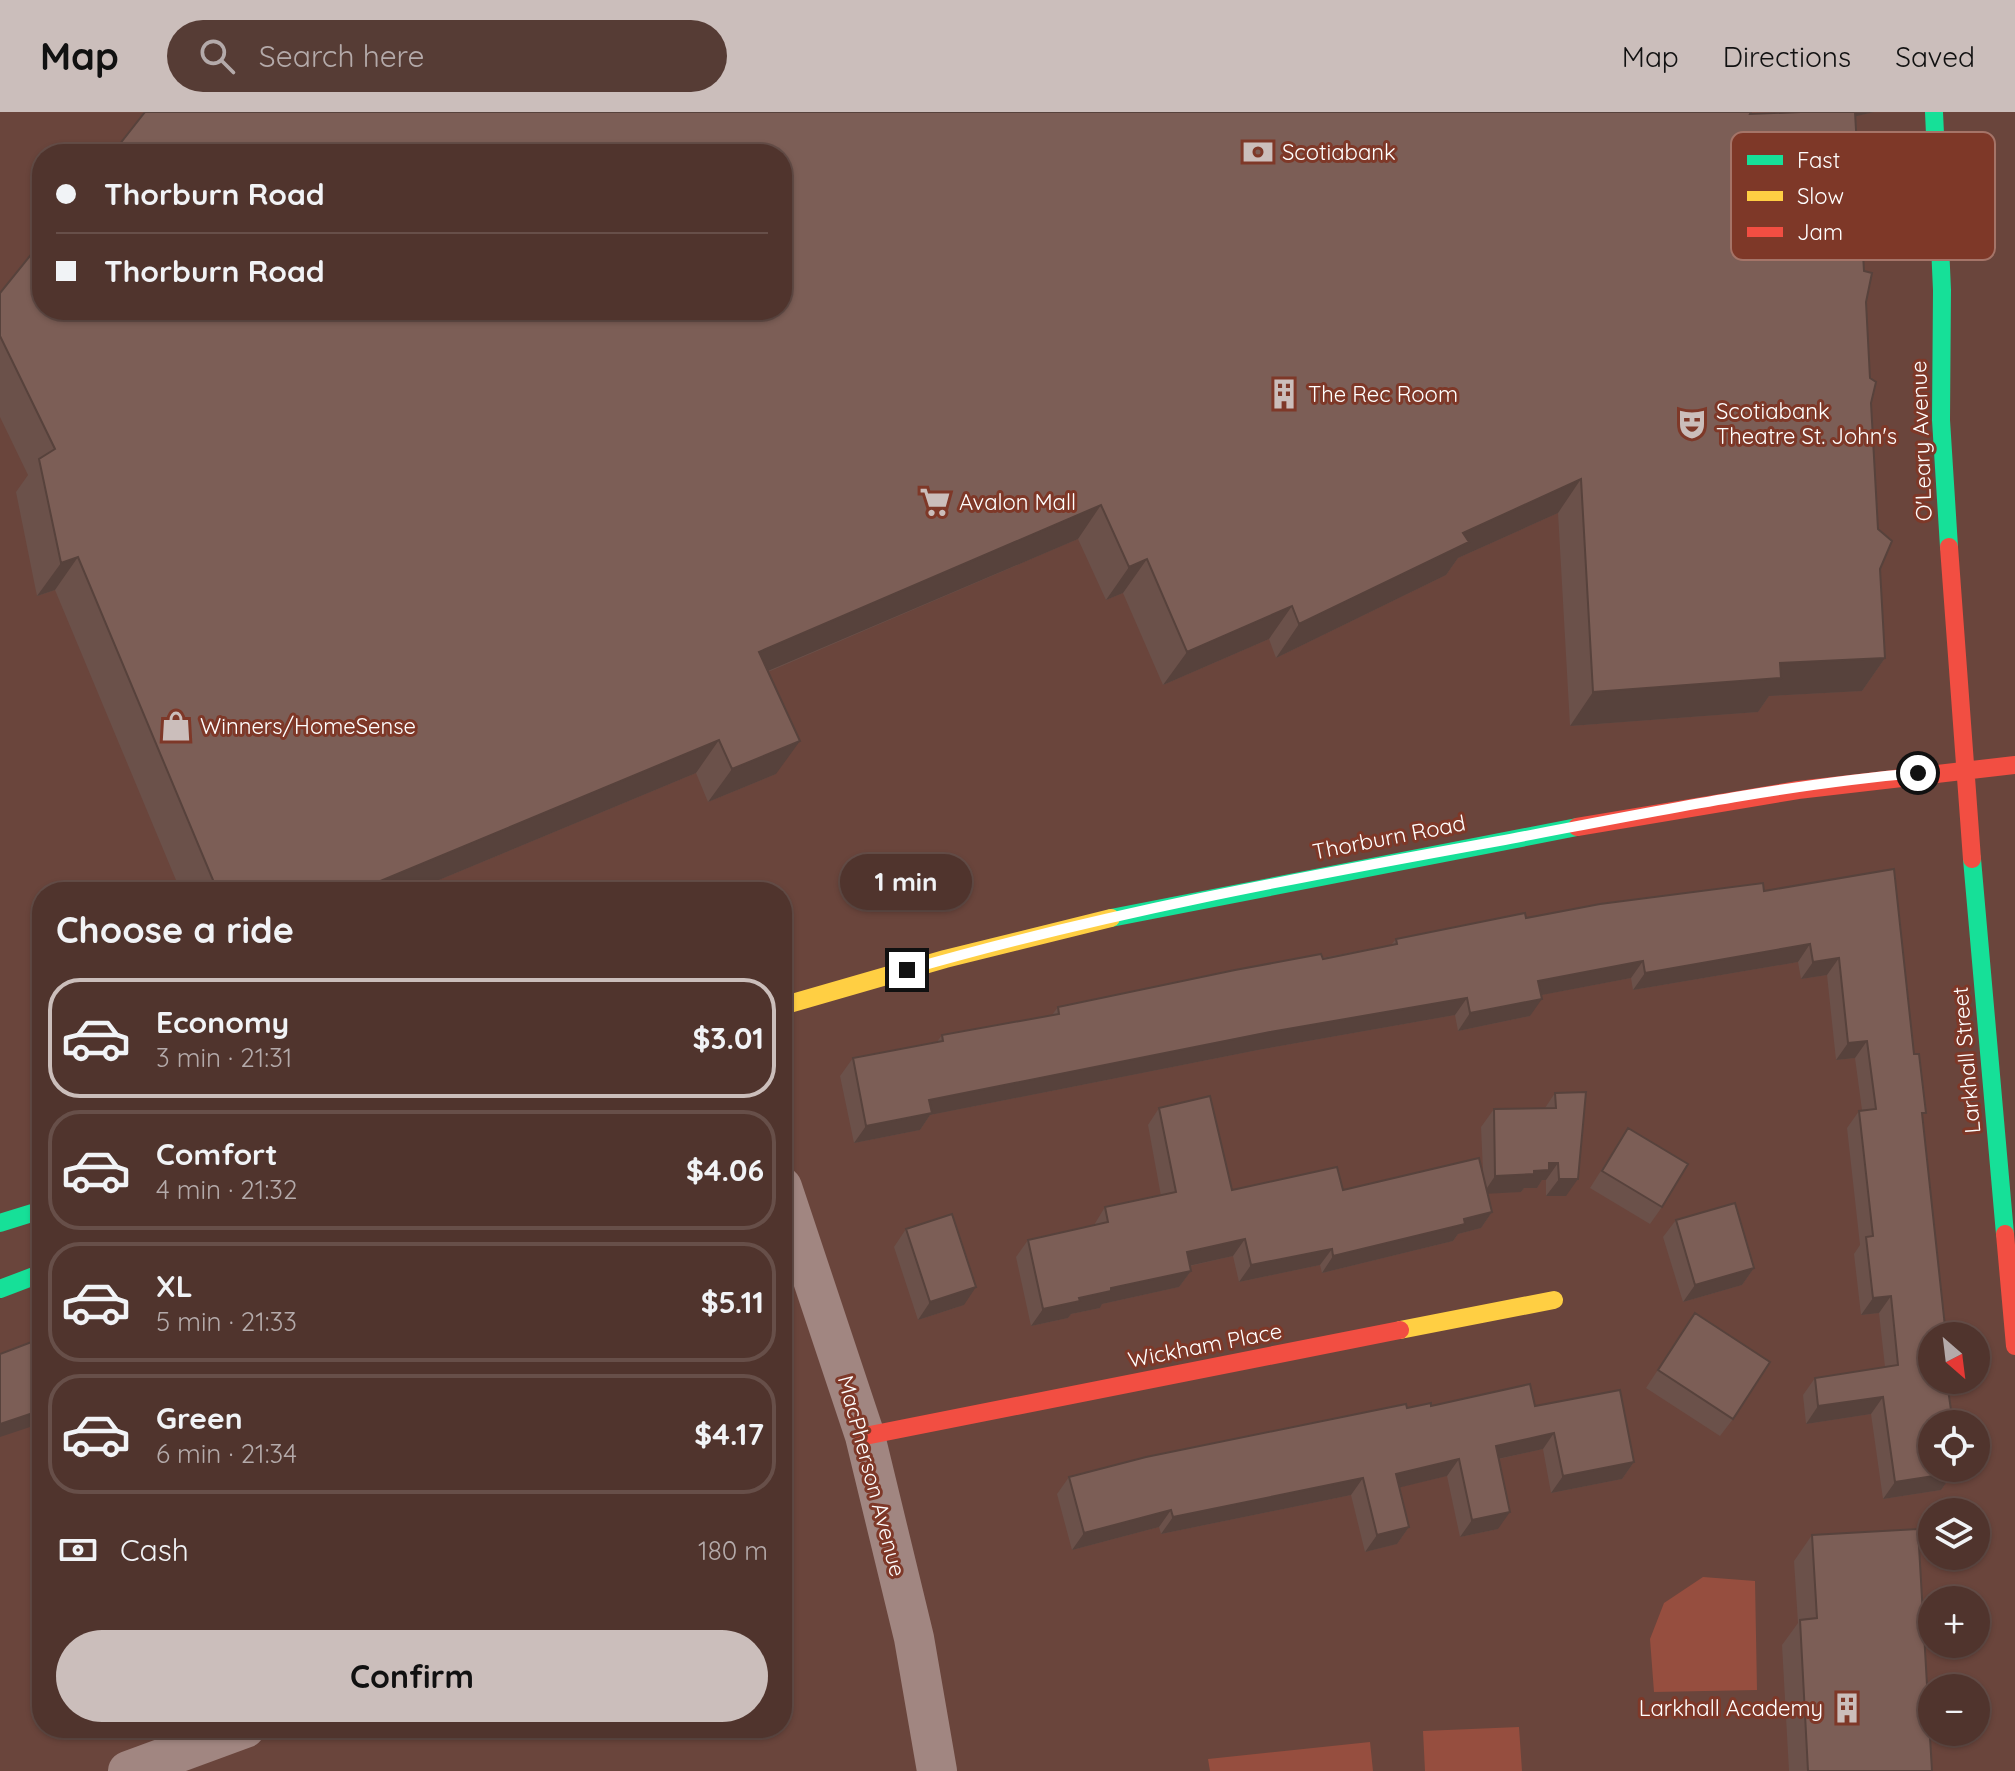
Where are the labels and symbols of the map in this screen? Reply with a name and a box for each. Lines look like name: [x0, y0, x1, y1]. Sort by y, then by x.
legend: [1731, 132, 1995, 260]
bank icon: Scotiabank: [1241, 135, 1275, 169]
place label: Scotiabank: [1282, 138, 1396, 166]
text: Fast: [1797, 146, 1840, 174]
text: Slow: [1797, 182, 1844, 210]
text: Jam: [1797, 218, 1843, 246]
street label: O'Leary Avenue: [1904, 360, 1938, 522]
building icon: The Rec Room: [1267, 377, 1301, 411]
place label: The Rec Room: [1308, 380, 1458, 408]
place label: Scotiabank Theatre St. John's: [1716, 397, 1897, 450]
theatre icon: Scotiabank Theatre St. John's: [1675, 407, 1709, 441]
supermarket icon: Avalon Mall: [918, 485, 952, 519]
place label: Avalon Mall: [959, 488, 1076, 516]
shop icon: Winners/HomeSense: [159, 709, 193, 743]
place label: Winners/HomeSense: [200, 712, 416, 740]
route start: [1900, 755, 1936, 791]
street label: Thorburn Road: [1310, 808, 1468, 866]
callout: 1 min: [841, 854, 973, 910]
route end: [889, 952, 925, 988]
street label: Larkhall Street: [1946, 985, 1986, 1135]
street label: Wickham Place: [1126, 1316, 1284, 1374]
north arrow: [1918, 1322, 1990, 1394]
street label: MacPherson Avenue: [832, 1372, 912, 1580]
building icon: Larkhall Academy: [1830, 1691, 1864, 1725]
place label: Larkhall Academy: [1639, 1694, 1823, 1722]

